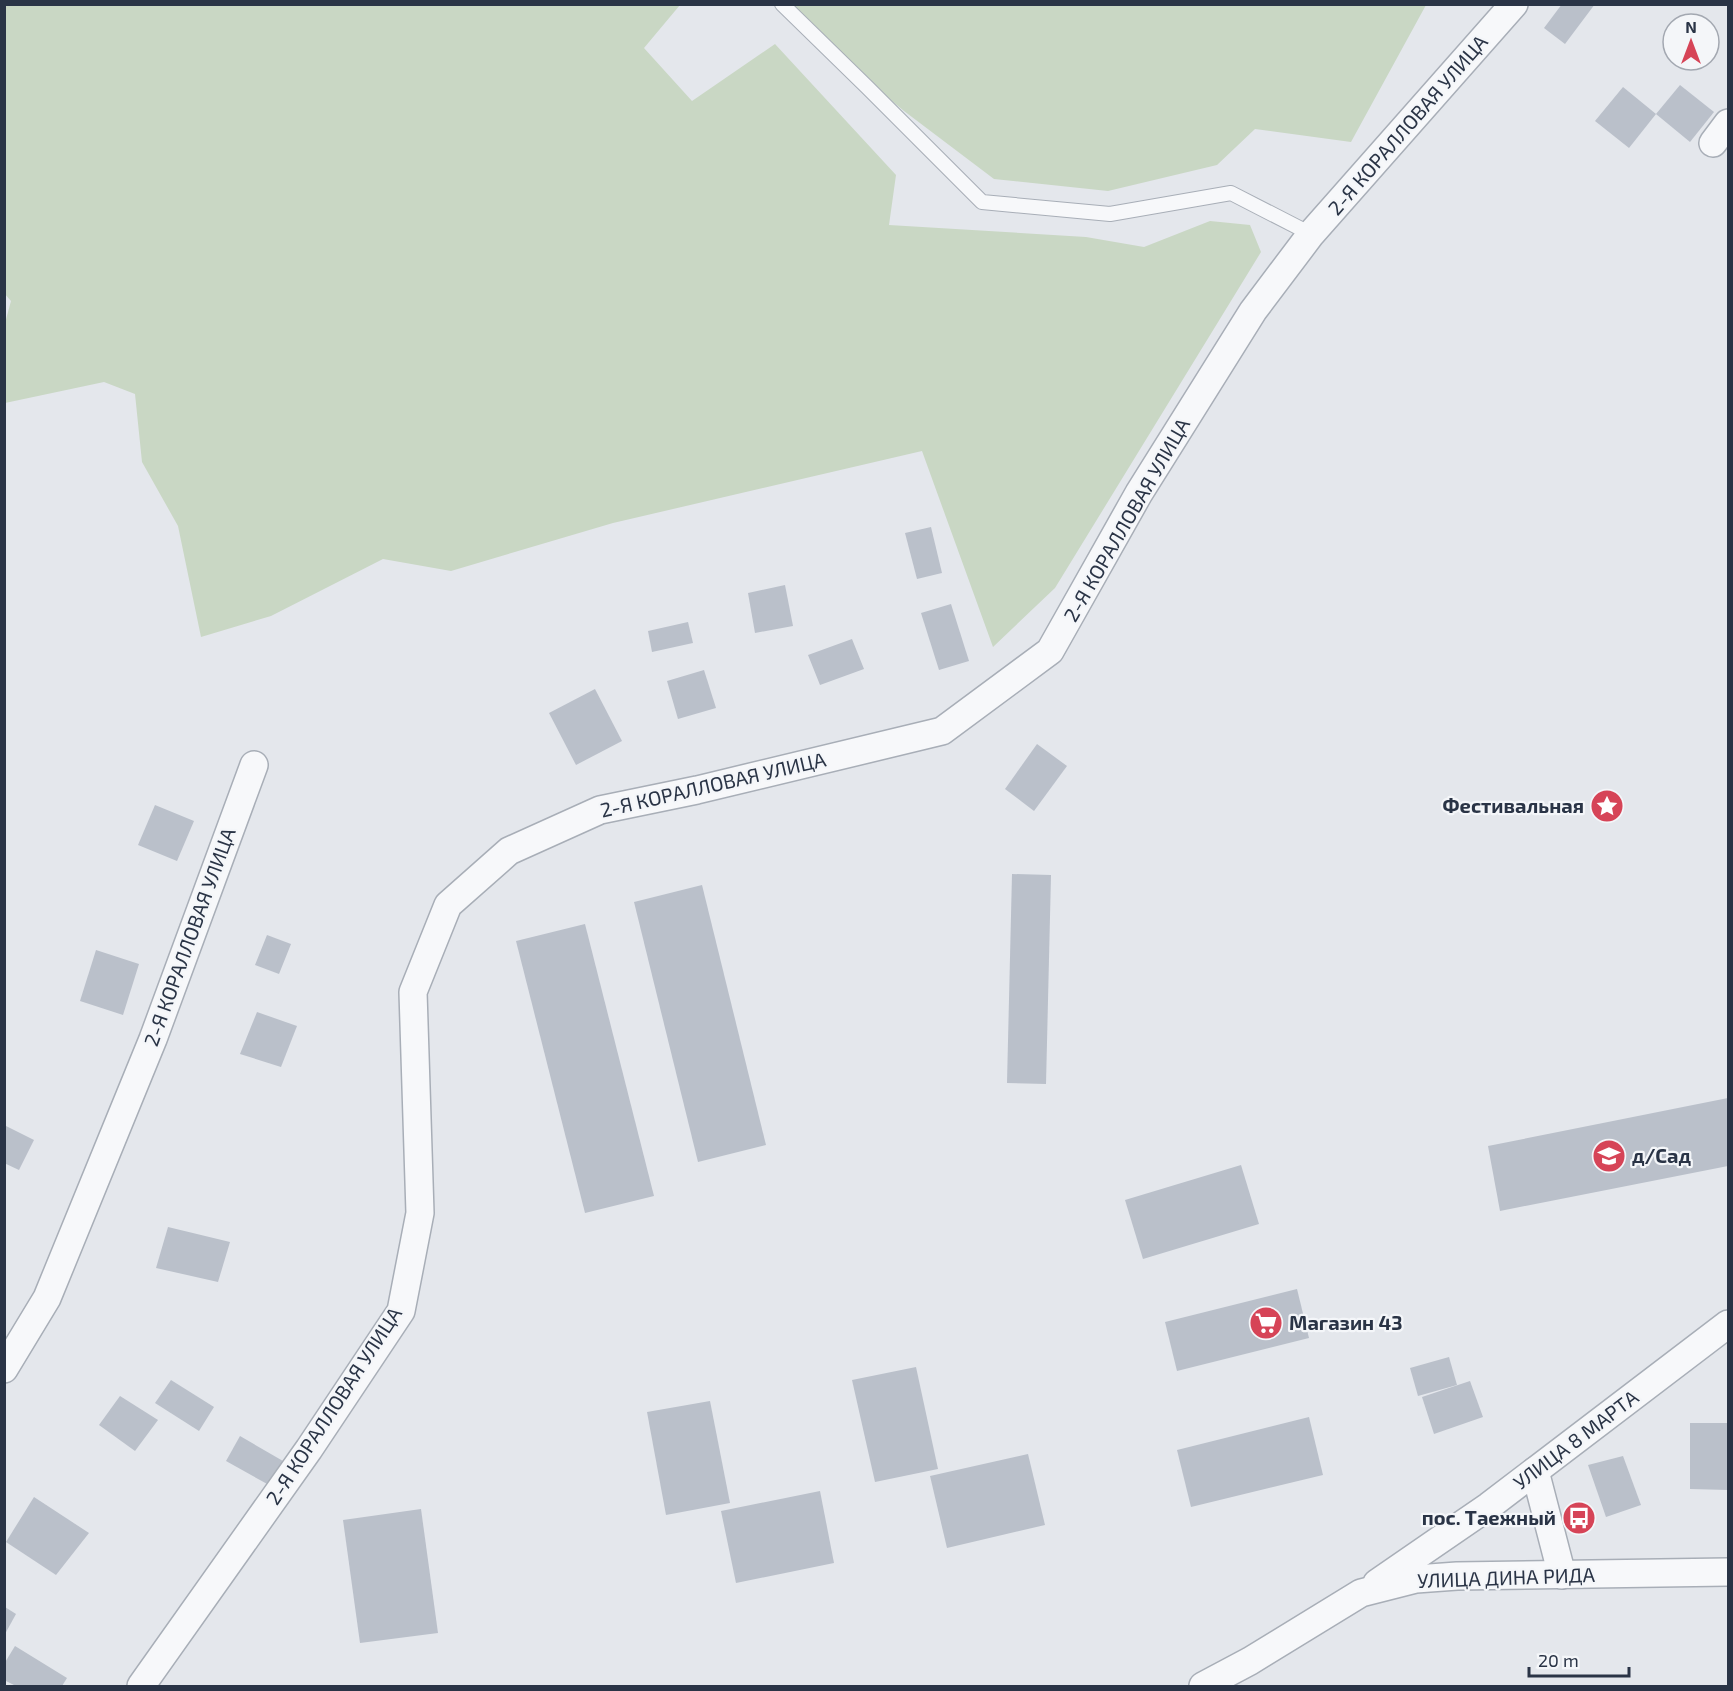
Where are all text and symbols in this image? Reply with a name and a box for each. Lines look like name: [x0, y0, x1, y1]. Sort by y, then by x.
north arrow: [1661, 12, 1721, 72]
text: N: [1685, 17, 1697, 36]
street label: 2-Я КОРАЛЛОВАЯ УЛИЦА: [1322, 29, 1492, 219]
street label: 2-Я КОРАЛЛОВАЯ УЛИЦА: [1058, 413, 1195, 625]
street label: 2-Я КОРАЛЛОВАЯ УЛИЦА: [598, 746, 828, 822]
place icon: Фестивальная: [1589, 788, 1625, 824]
place label: Фестивальная: [1443, 793, 1584, 817]
street label: 2-Я КОРАЛЛОВАЯ УЛИЦА: [138, 824, 240, 1049]
school or university icon: д/Сад: [1591, 1138, 1627, 1174]
place label: д/Сад: [1632, 1143, 1692, 1167]
street label: 2-Я КОРАЛЛОВАЯ УЛИЦА: [260, 1302, 406, 1509]
supermarket icon: Магазин 43: [1248, 1305, 1284, 1341]
place label: Магазин 43: [1289, 1310, 1403, 1334]
street label: УЛИЦА 8 МАРТА: [1508, 1384, 1643, 1494]
bus stop icon: пос. Таежный: [1561, 1500, 1597, 1536]
place label: пос. Таежный: [1422, 1505, 1556, 1529]
street label: УЛИЦА ДИНА РИДА: [1417, 1562, 1596, 1592]
scale bar: [1529, 1640, 1630, 1678]
text: 20 m: [1538, 1649, 1579, 1671]

